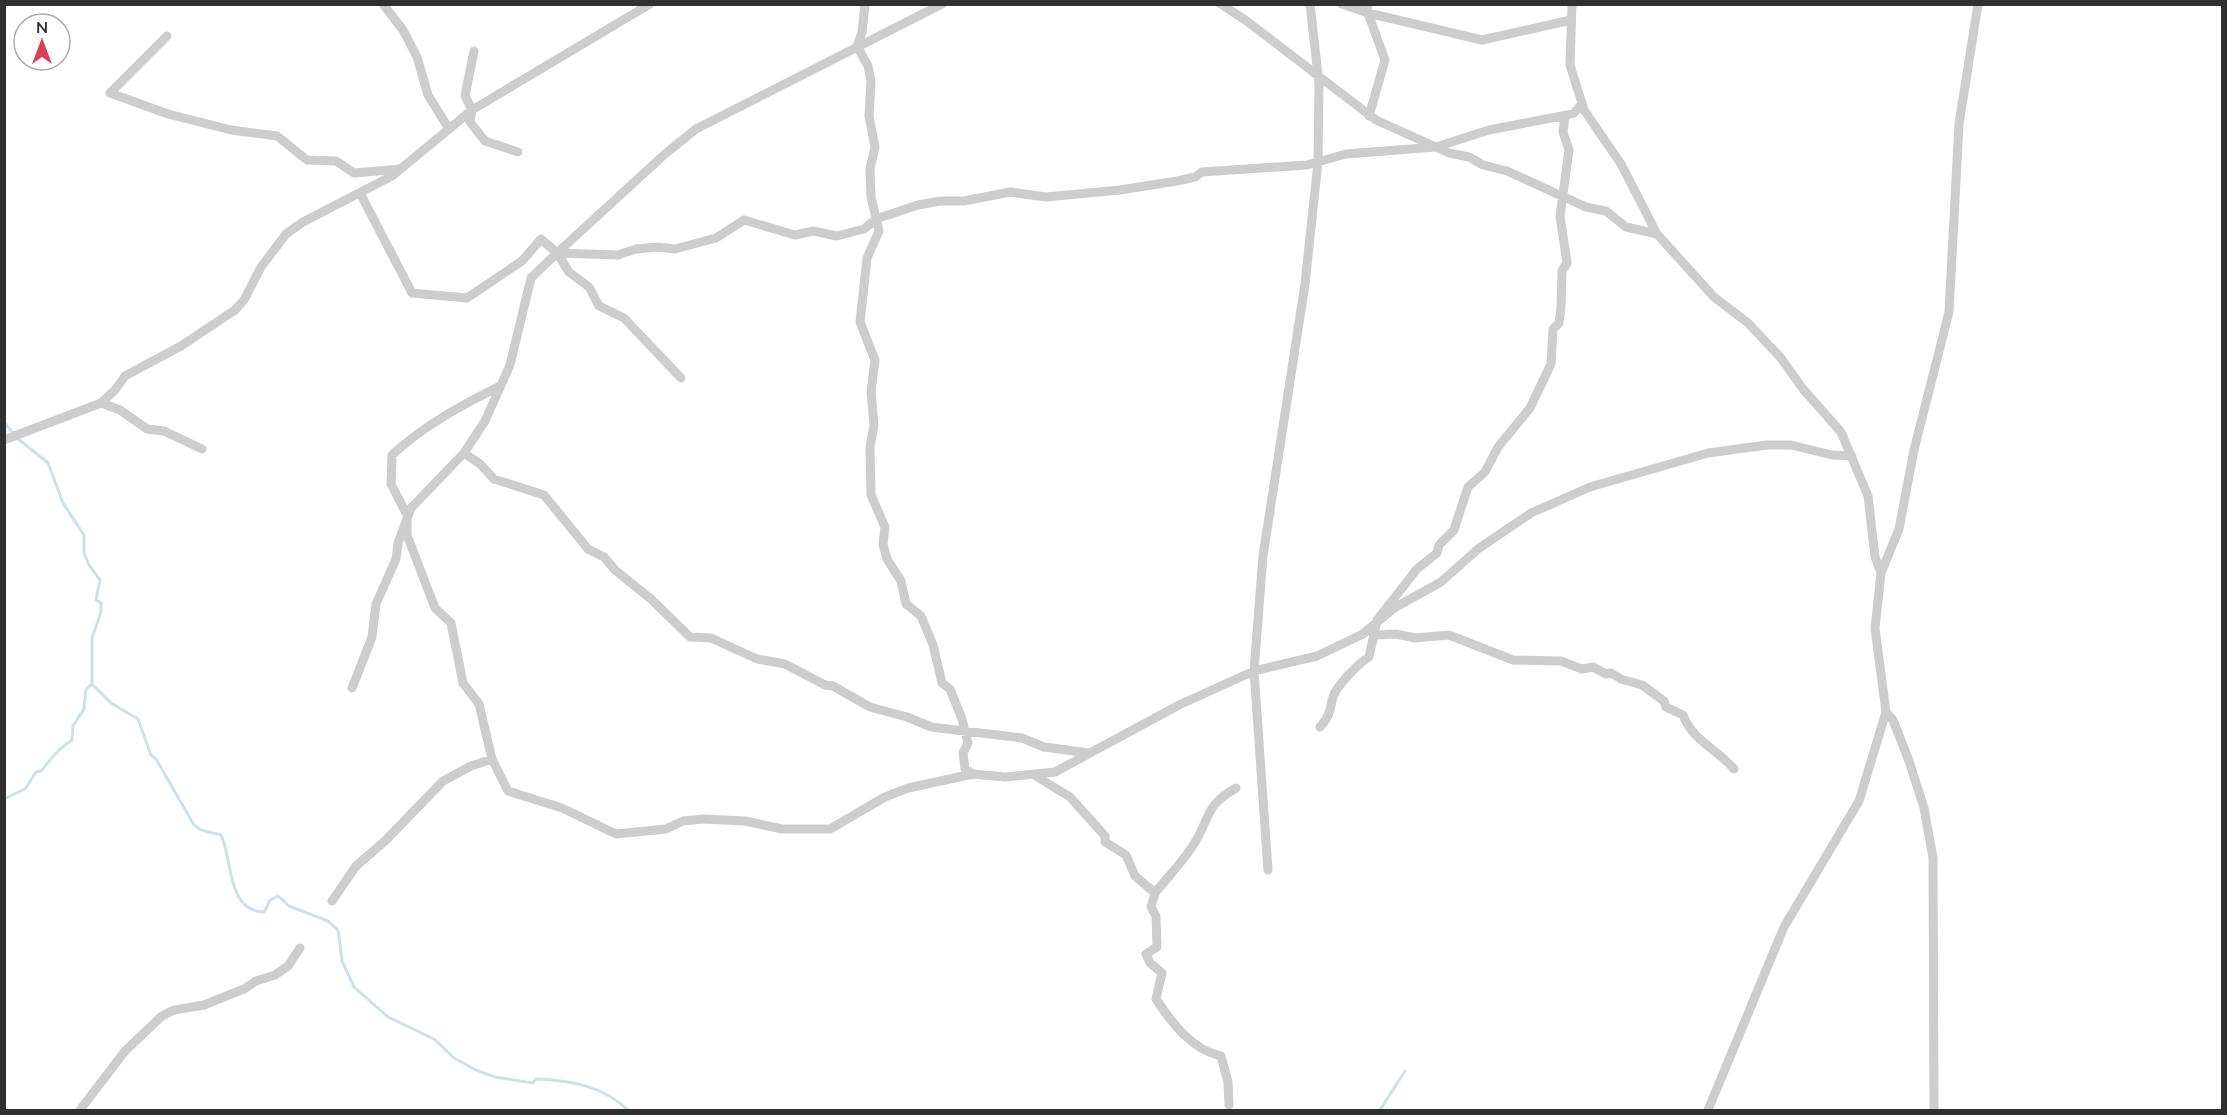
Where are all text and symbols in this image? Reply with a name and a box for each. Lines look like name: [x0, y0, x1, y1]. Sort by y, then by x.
north arrow: [12, 12, 72, 72]
text: N: [36, 17, 48, 37]

